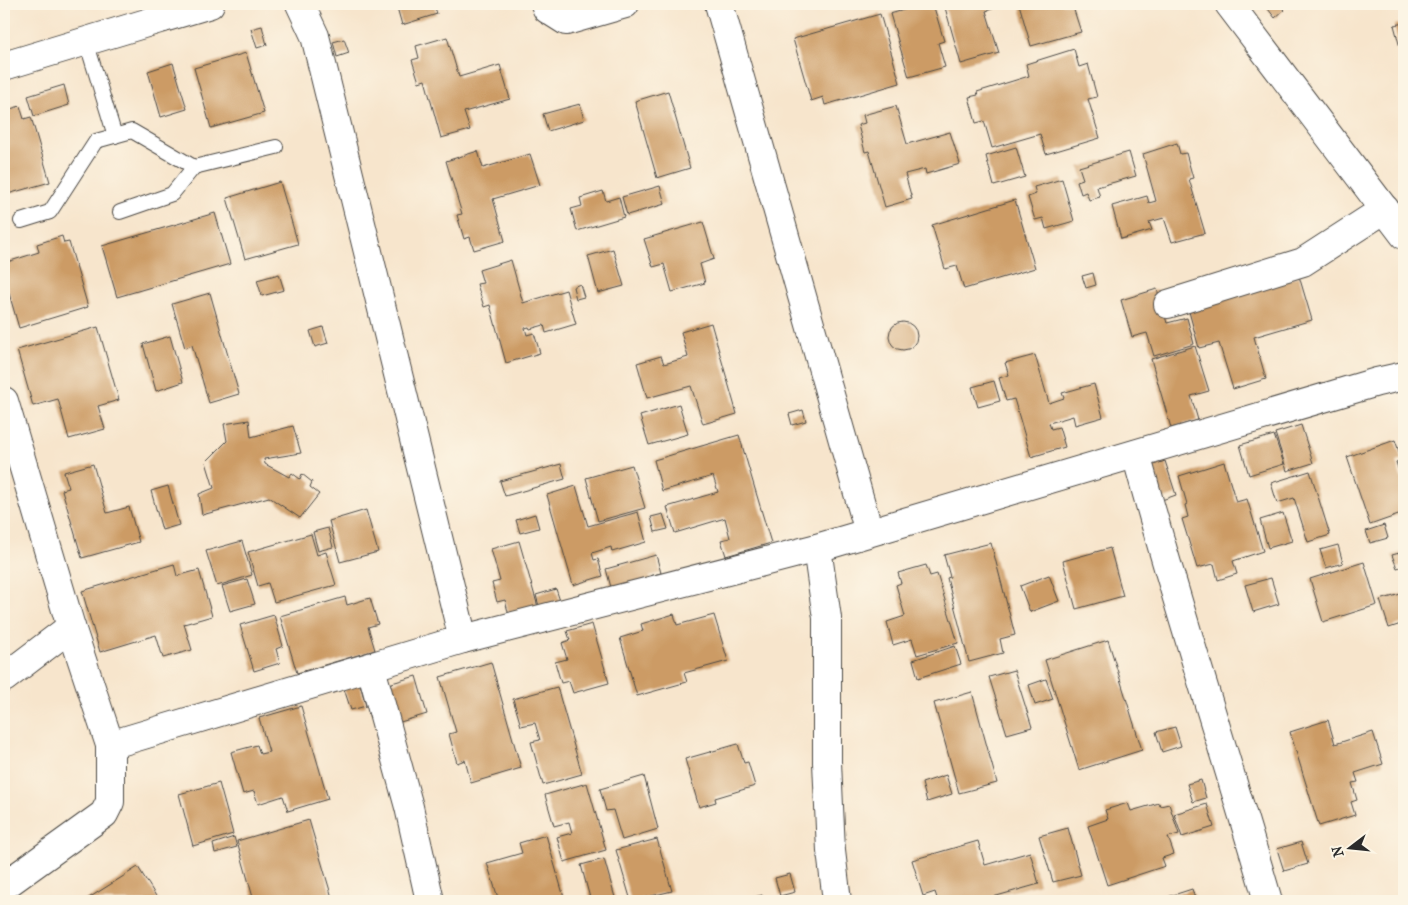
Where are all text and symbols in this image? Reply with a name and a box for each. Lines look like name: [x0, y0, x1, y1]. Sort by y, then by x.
north arrow: [1326, 822, 1376, 872]
text: N: [1328, 844, 1348, 859]

